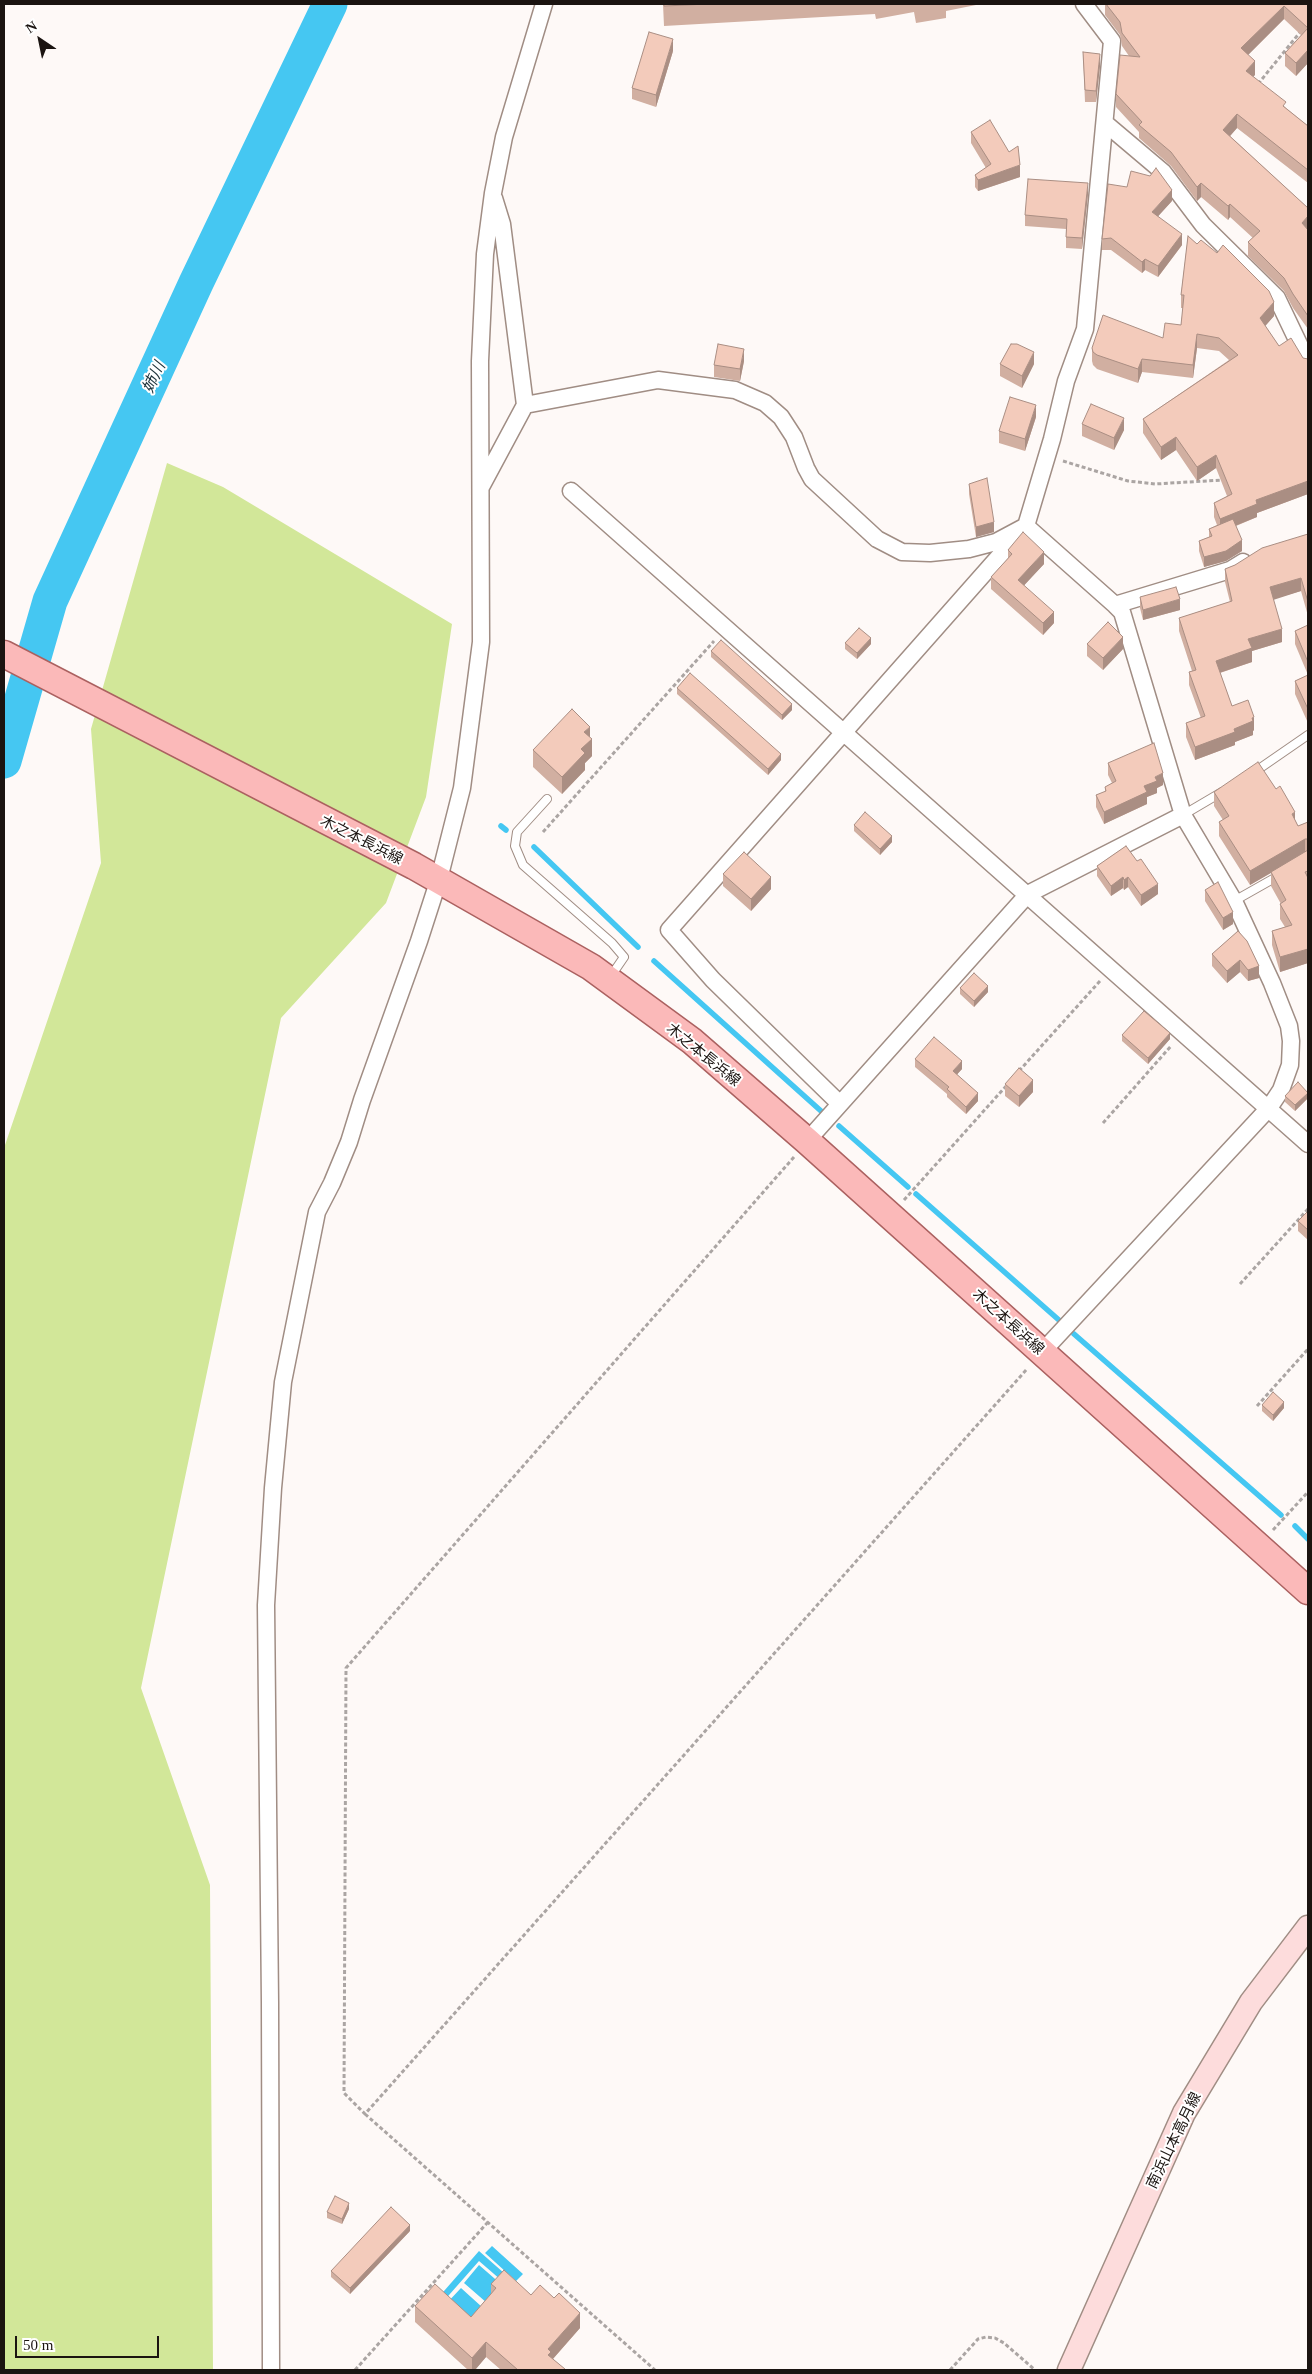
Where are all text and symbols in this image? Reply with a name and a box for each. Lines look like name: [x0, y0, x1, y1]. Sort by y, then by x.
north arrow: [15, 15, 65, 65]
text: N: [23, 18, 40, 36]
water label: 姉川: [138, 358, 168, 396]
street label: 木之本長浜線: [318, 811, 406, 867]
street label: 木之本長浜線: [663, 1019, 745, 1089]
street label: 木之本長浜線: [970, 1284, 1048, 1358]
street label: 南浜山本高月線: [1142, 2089, 1204, 2191]
scale bar: [18, 2326, 161, 2358]
text: 50 m: [23, 2337, 53, 2353]

